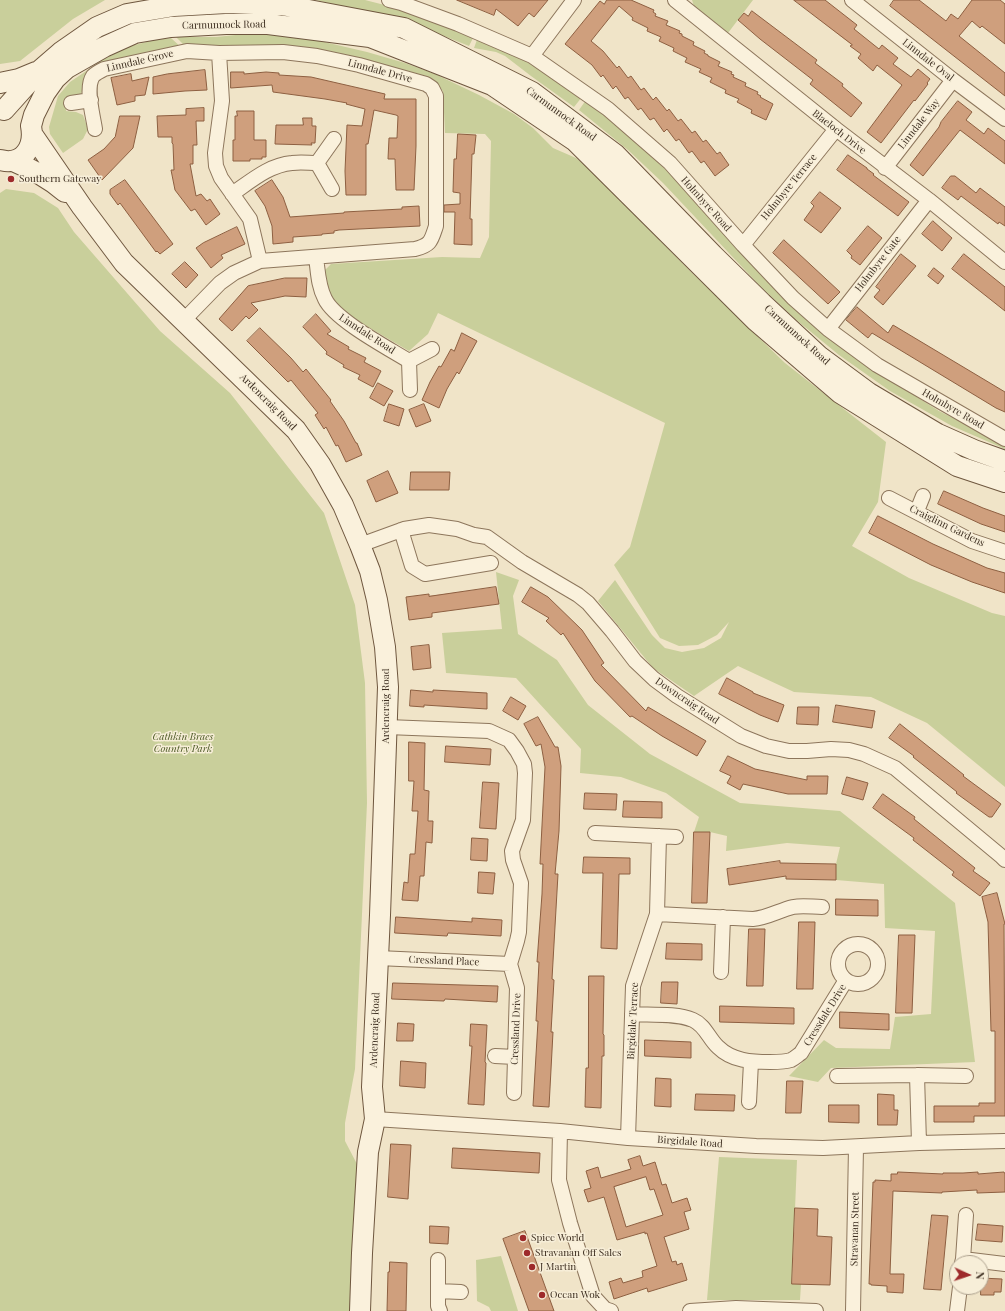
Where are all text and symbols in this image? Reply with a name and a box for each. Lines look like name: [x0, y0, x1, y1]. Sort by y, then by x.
street label: Carmunnock Road: [182, 18, 266, 32]
street label: Linndale Oval: [900, 36, 956, 84]
street label: Linndale Grove: [105, 47, 175, 75]
street label: Linndale Drive: [346, 57, 414, 85]
street label: Carmunnock Road: [523, 84, 599, 144]
street label: Linndale Way: [896, 97, 942, 151]
street label: Blaeloch Drive: [810, 107, 868, 157]
street label: Holmbyre Terrace: [759, 152, 819, 222]
place label: Southern Gateway: [19, 173, 101, 185]
marker: Southern Gateway: [6, 174, 16, 184]
street label: Holmbyre Road: [678, 174, 734, 234]
street label: Holmbyre Gate: [853, 234, 903, 294]
street label: Carmunnock Road: [762, 302, 832, 368]
street label: Linndale Road: [337, 311, 397, 357]
street label: Ardencraig Road: [237, 371, 299, 433]
street label: Holmbyre Road: [920, 386, 986, 432]
street label: Craiglinn Gardens: [907, 503, 987, 549]
street label: Ardencraig Road: [380, 668, 392, 744]
street label: Downcraig Road: [653, 675, 721, 727]
park label: Cathkin Braes Country Park: [153, 731, 213, 754]
street label: Cressland Place: [408, 954, 480, 968]
street label: Birgidale Terrace: [625, 982, 641, 1060]
street label: Cressdale Drive: [801, 982, 849, 1048]
street label: Ardencraig Road: [368, 992, 382, 1068]
street label: Cressland Drive: [509, 993, 523, 1065]
street label: Birgidale Road: [657, 1134, 723, 1150]
street label: Stravanan Street: [848, 1192, 862, 1266]
place label: Spice World: [531, 1232, 584, 1244]
marker: Spice World: [518, 1233, 528, 1243]
place label: Stravanan Off Sales: [535, 1247, 622, 1259]
marker: Stravanan Off Sales: [522, 1248, 532, 1258]
north arrow: [949, 1255, 989, 1295]
place label: J Martin: [540, 1261, 576, 1273]
marker: J Martin: [527, 1262, 537, 1272]
text: N: [973, 1271, 988, 1280]
place label: Ocean Wok: [550, 1289, 600, 1301]
marker: Ocean Wok: [537, 1290, 547, 1300]

